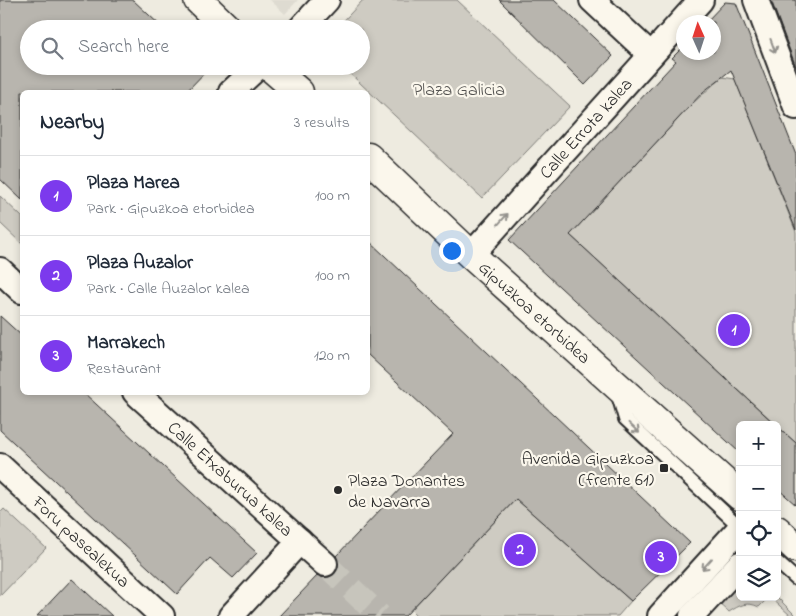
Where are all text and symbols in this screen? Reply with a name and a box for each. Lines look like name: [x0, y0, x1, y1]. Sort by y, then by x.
north arrow: [676, 15, 721, 60]
search box: [20, 20, 370, 75]
icon: search: [38, 34, 66, 62]
text: Search here: [78, 34, 169, 61]
one-way arrow: [769, 38, 778, 53]
street label: Calle Errota kalea: [534, 73, 640, 186]
park label: Plaza Galicia: [413, 78, 505, 104]
text: Nearby: [40, 108, 104, 138]
text: 3 results: [294, 111, 350, 135]
text: Plaza Marea: [87, 170, 180, 197]
text: 1: [53, 184, 59, 208]
text: 100 m: [315, 184, 350, 208]
text: Park · Gipuzkoa etorbidea: [87, 197, 255, 221]
one-way arrow: [497, 212, 509, 225]
your location: [439, 238, 465, 264]
text: Plaza Auzalor: [87, 250, 193, 277]
street label: Gipuzkoa etorbidea: [471, 256, 596, 371]
text: 2: [52, 264, 60, 288]
text: 100 m: [315, 264, 350, 288]
text: Park · Calle Auzalor kalea: [87, 277, 250, 301]
pin: 1: [718, 311, 750, 349]
text: Marrakech: [87, 330, 165, 357]
text: 3: [53, 344, 59, 368]
text: 120 m: [314, 344, 350, 368]
text: Restaurant: [87, 357, 161, 381]
street label: Calle Etxaburua kalea: [161, 416, 298, 544]
map controls: [736, 421, 781, 601]
button: +: [736, 421, 781, 466]
one-way arrow: [628, 422, 641, 434]
place label: Avenida Gipuzkoa (frente 61): [522, 447, 654, 494]
marker: Avenida Gipuzkoa (frente 61): [658, 462, 670, 474]
button: −: [736, 466, 781, 511]
place label: Plaza Donantes de Navarra: [348, 469, 465, 516]
marker: Plaza Donantes de Navarra: [332, 484, 344, 496]
street label: Foru pasealekua: [25, 490, 135, 595]
button: locate: [736, 511, 781, 556]
pin: 2: [504, 531, 536, 569]
pin: 3: [645, 538, 677, 576]
button: layers: [736, 556, 781, 601]
one-way arrow: [701, 558, 713, 571]

